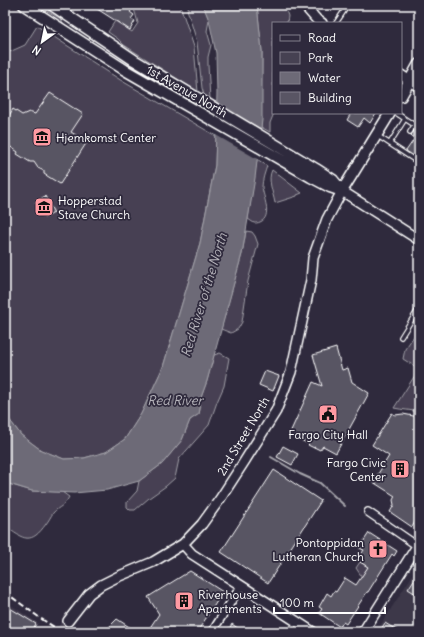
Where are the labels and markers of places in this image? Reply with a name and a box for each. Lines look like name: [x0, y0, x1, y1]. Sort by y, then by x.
museum icon: Hjemkomst Center: [31, 126, 53, 148]
place label: Hjemkomst Center: [56, 130, 156, 145]
place label: Hopperstad Stave Church: [58, 193, 130, 222]
museum icon: Hopperstad Stave Church: [33, 196, 55, 218]
public building icon: Fargo City Hall: [317, 403, 339, 425]
place label: Fargo City Hall: [288, 427, 368, 442]
place label: Fargo Civic Center: [327, 455, 386, 484]
building icon: Fargo Civic Center: [389, 458, 411, 480]
place label: Pontoppidan Lutheran Church: [272, 535, 364, 564]
church icon: Pontoppidan Lutheran Church: [367, 538, 389, 560]
place label: Riverhouse Apartments: [198, 587, 262, 616]
building icon: Riverhouse Apartments: [173, 590, 195, 612]

